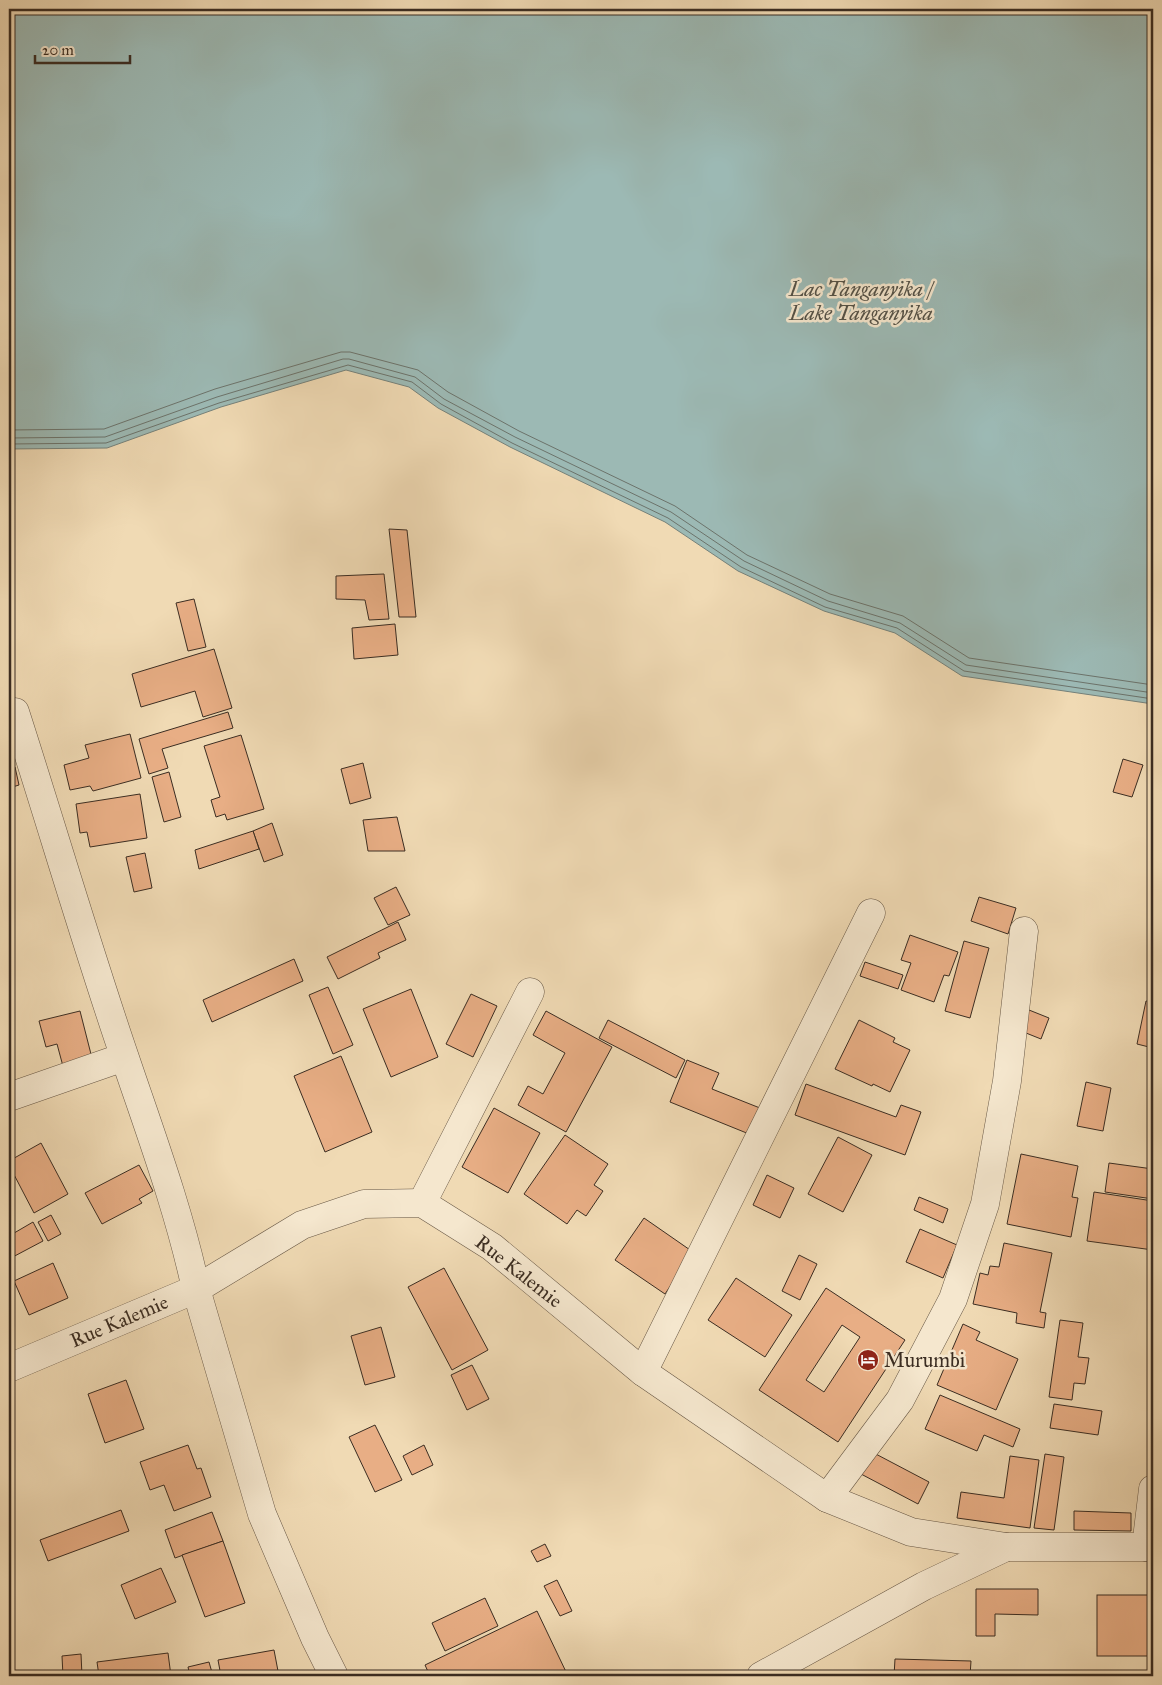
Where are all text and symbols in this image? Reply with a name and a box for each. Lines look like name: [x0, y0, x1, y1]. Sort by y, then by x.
scale bar: [35, 32, 130, 64]
text: 20 m: [42, 41, 74, 59]
water label: Lac Tanganyika / Lake Tanganyika: [788, 276, 935, 326]
street label: Rue Kalemie: [471, 1230, 567, 1312]
street label: Rue Kalemie: [66, 1290, 172, 1352]
hotel icon: Murumbi: [856, 1348, 880, 1372]
place label: Murumbi: [884, 1348, 966, 1372]

